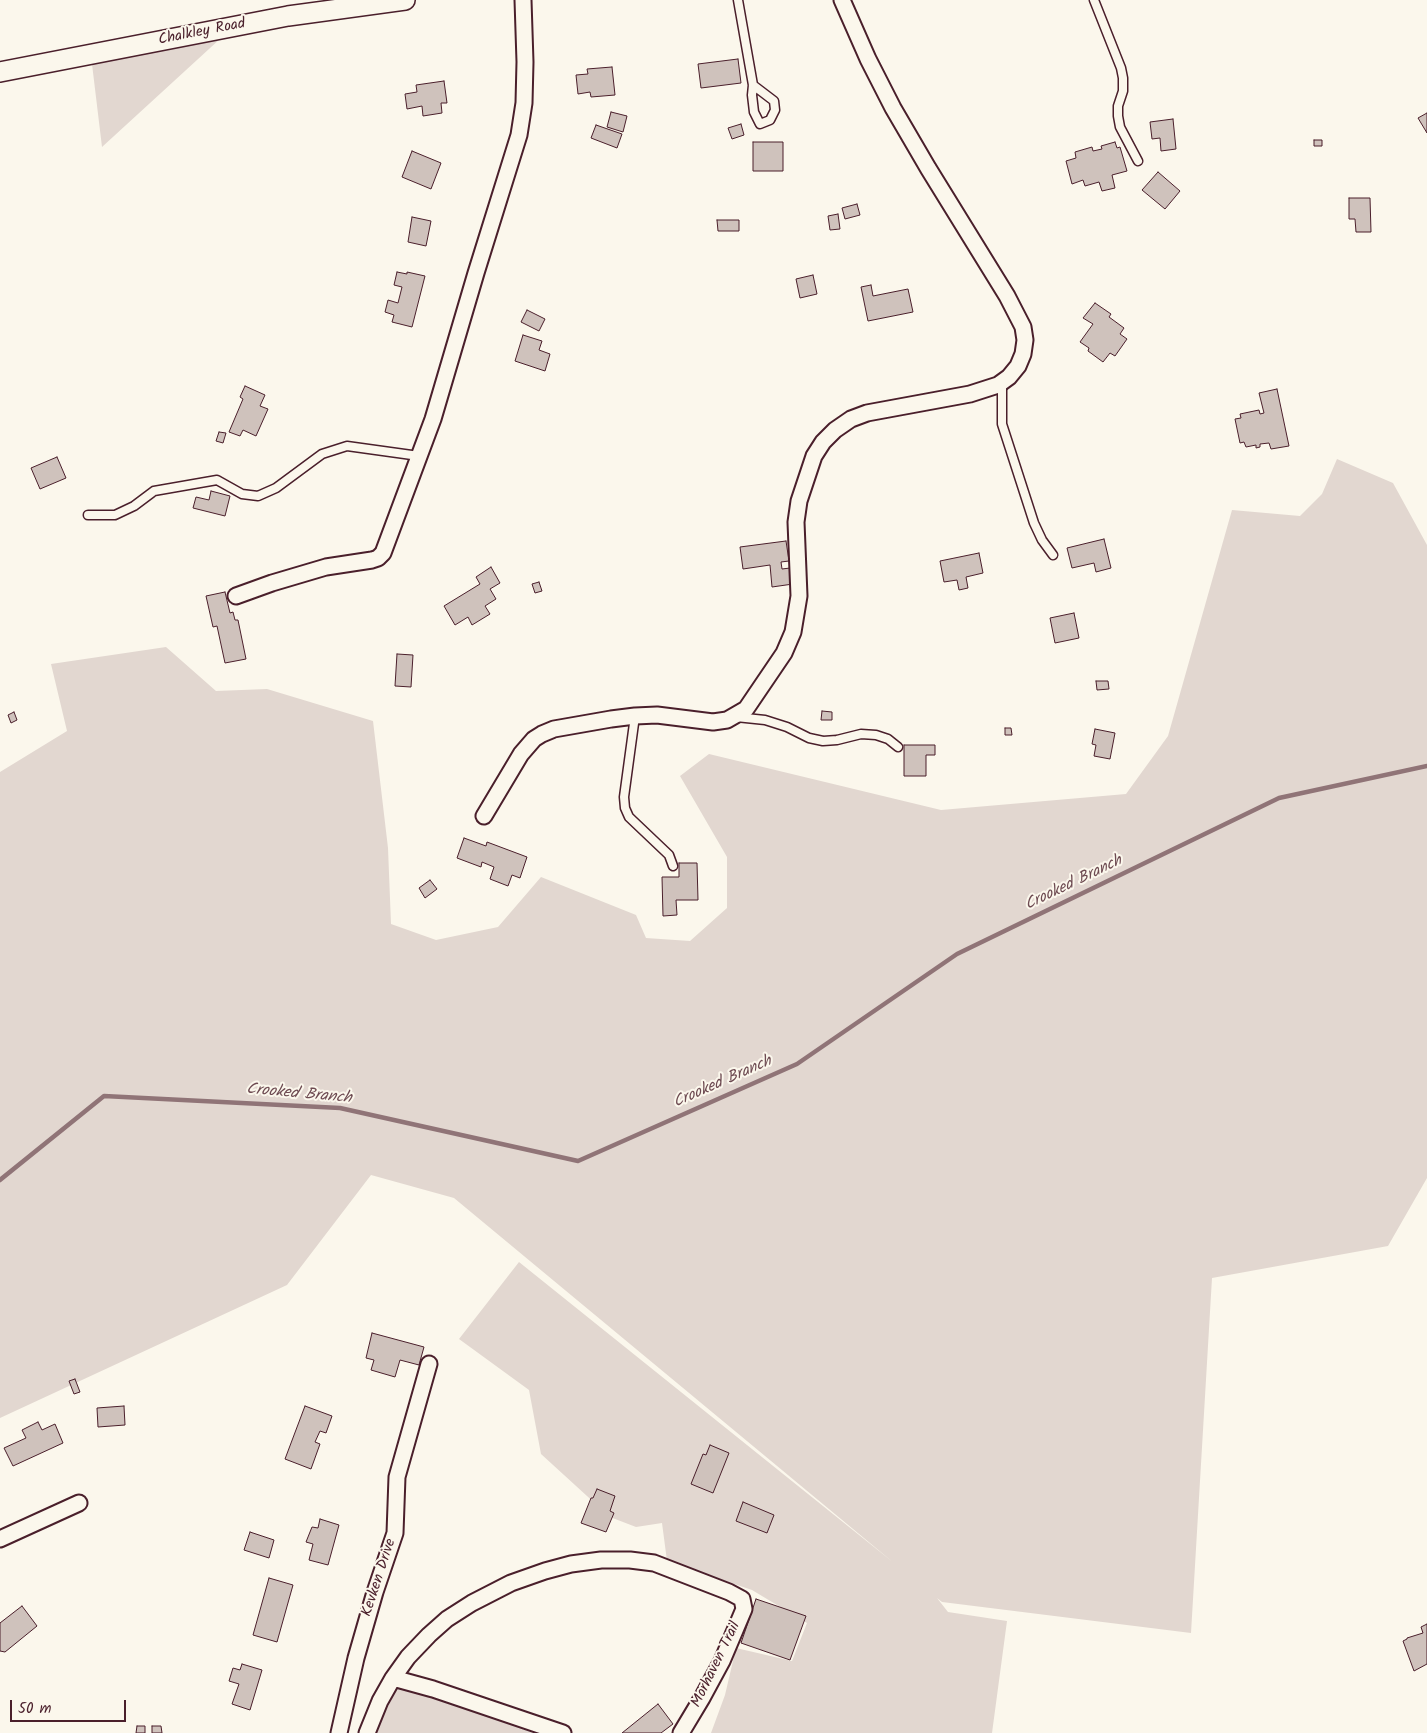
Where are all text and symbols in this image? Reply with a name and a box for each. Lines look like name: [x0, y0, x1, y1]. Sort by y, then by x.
street label: Chalkley Road: [157, 16, 247, 50]
water label: Crooked Branch: [1022, 852, 1126, 916]
water label: Crooked Branch: [671, 1053, 775, 1113]
water label: Crooked Branch: [246, 1081, 352, 1109]
street label: Kevken Drive: [359, 1537, 401, 1619]
street label: Morhaven Trail: [689, 1619, 745, 1711]
scale bar: [12, 1690, 129, 1722]
text: 50 m: [18, 1697, 52, 1721]

